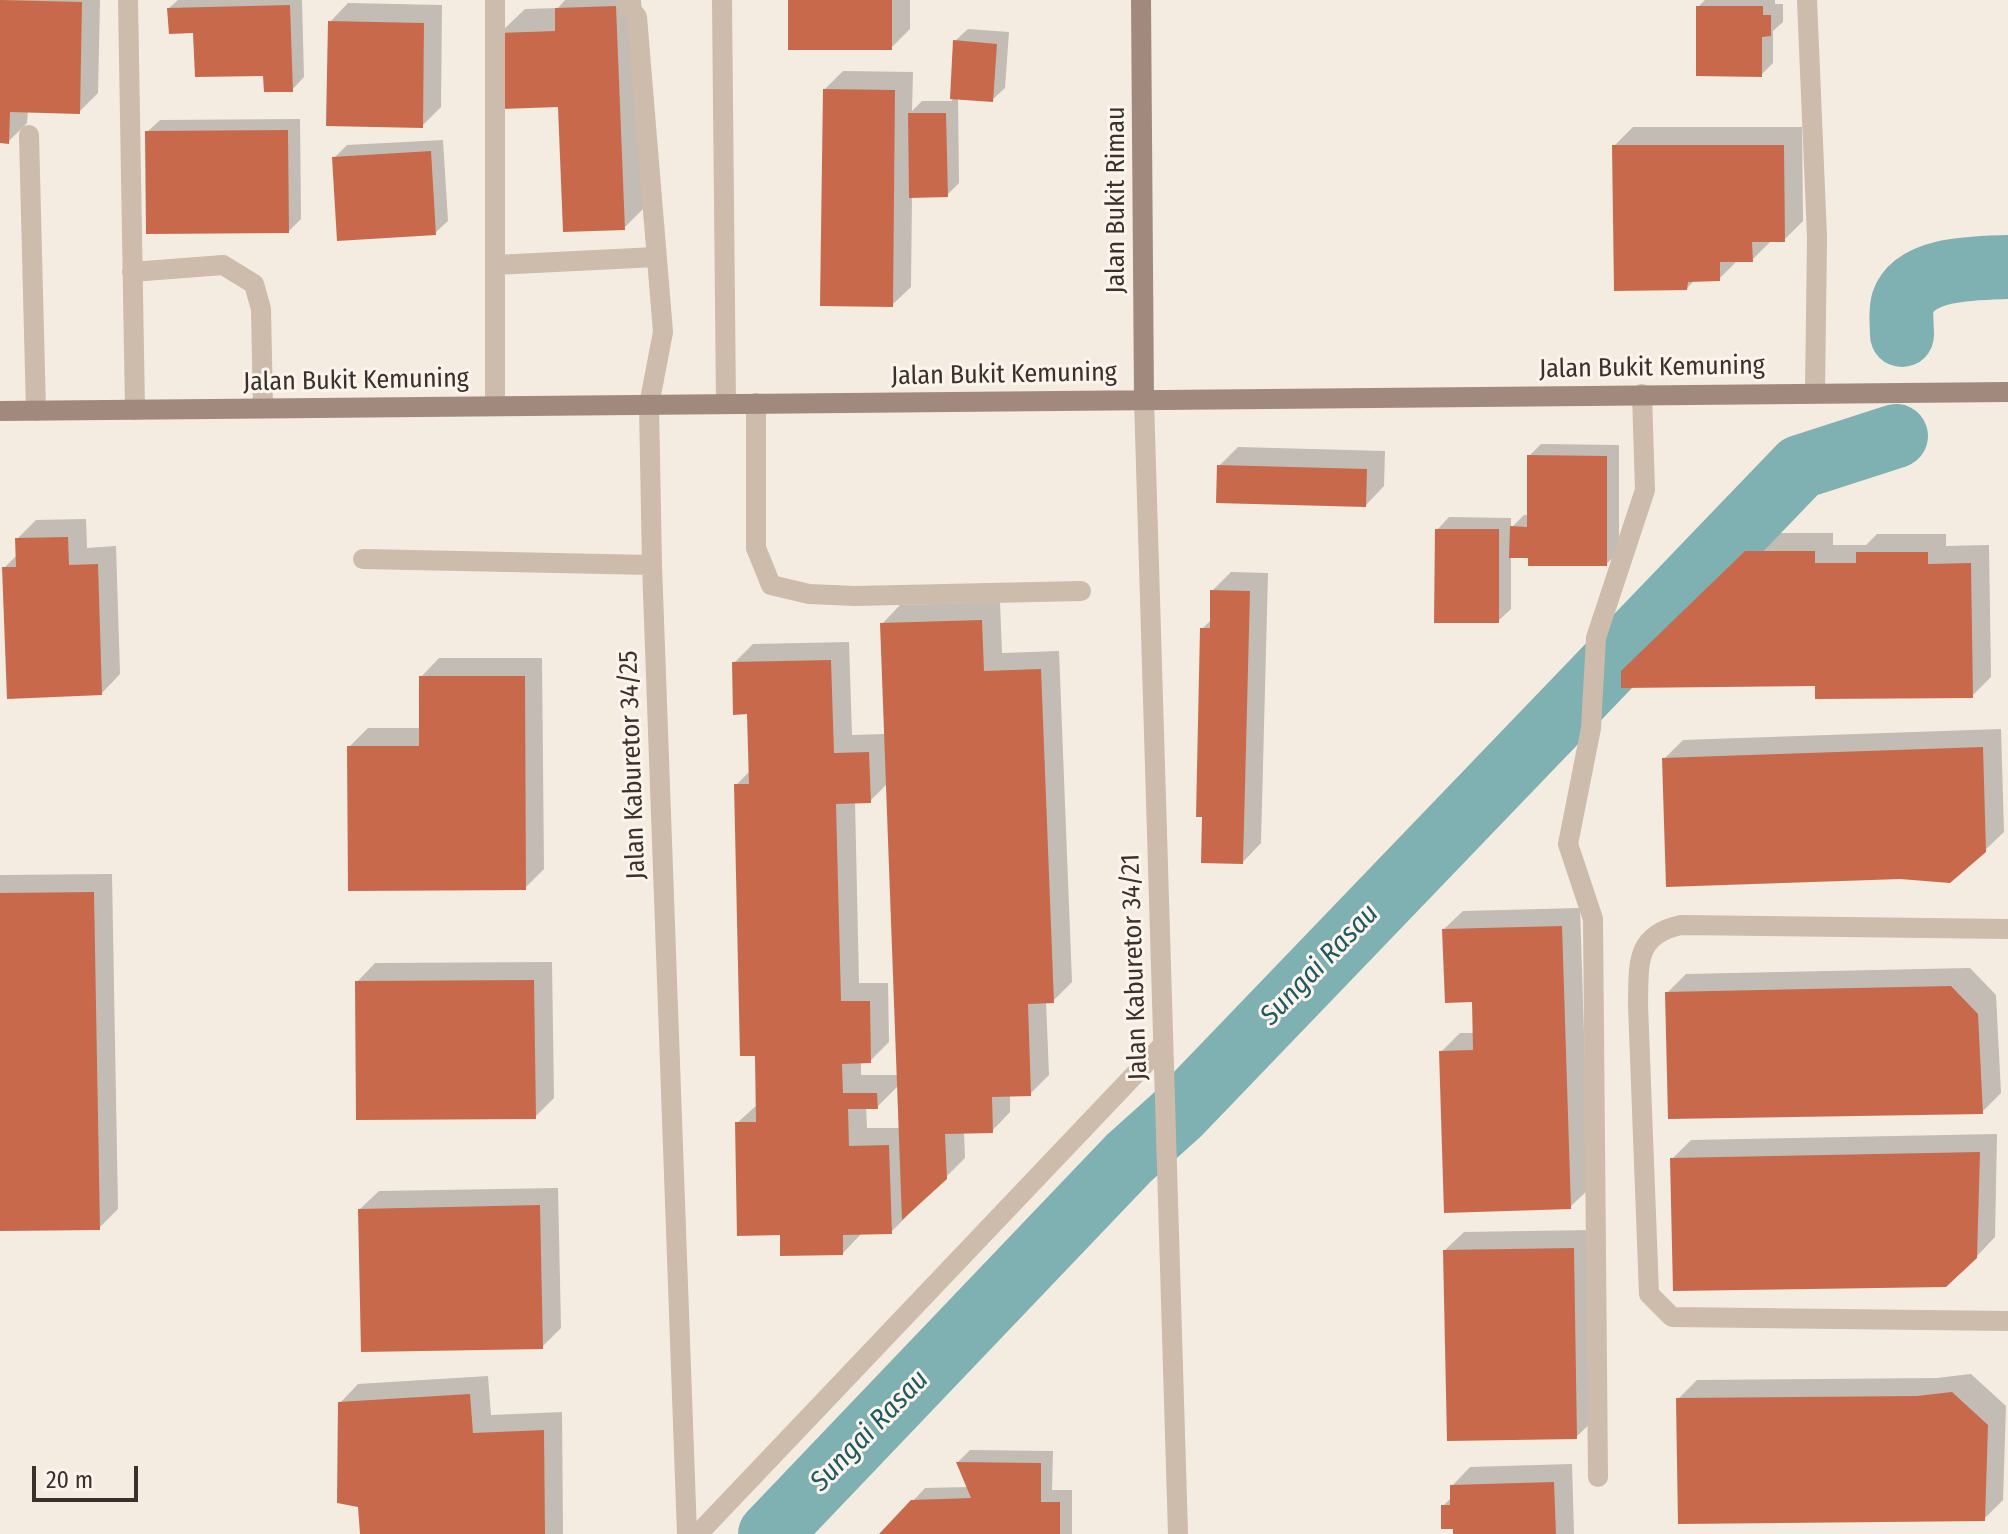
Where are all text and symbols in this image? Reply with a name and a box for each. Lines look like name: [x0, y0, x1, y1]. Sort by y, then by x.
street label: Jalan Bukit Rimau: [1101, 106, 1133, 294]
street label: Jalan Bukit Kemuning: [1539, 350, 1765, 386]
street label: Jalan Bukit Kemuning: [891, 357, 1117, 393]
street label: Jalan Bukit Kemuning: [243, 363, 469, 399]
street label: Jalan Kaburetor 34/25: [613, 650, 653, 880]
street label: Jalan Kaburetor 34/21: [1115, 853, 1155, 1081]
water label: Sungai Rasau: [1254, 897, 1386, 1033]
water label: Sungai Rasau: [804, 1363, 936, 1499]
scale bar: [36, 1450, 142, 1500]
text: 20 m: [46, 1466, 93, 1494]

